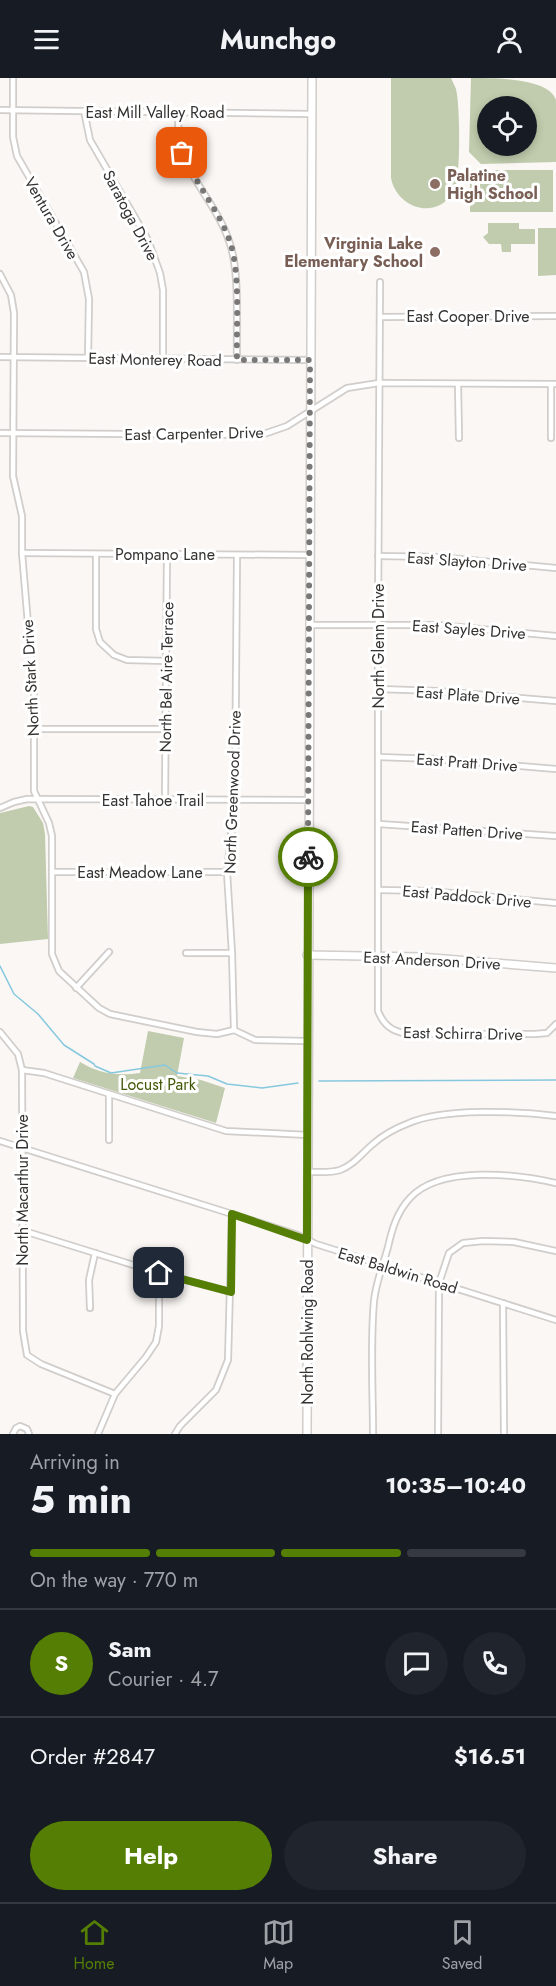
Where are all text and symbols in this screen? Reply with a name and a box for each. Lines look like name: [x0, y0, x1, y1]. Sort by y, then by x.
text: Munchgo: [220, 20, 336, 59]
icon: menu: [30, 23, 63, 56]
icon: person: [493, 23, 526, 56]
map controls: [477, 96, 537, 156]
button: locate: [477, 96, 537, 156]
street label: East Mill Valley Road: [85, 101, 225, 124]
pin: [156, 127, 207, 178]
icon: bag: [165, 136, 198, 169]
place label: Palatine High School: [447, 164, 538, 205]
street label: Saratoga Drive: [97, 166, 164, 265]
street label: Ventura Drive: [19, 173, 84, 264]
marker: Palatine High School: [428, 177, 442, 191]
place label: Virginia Lake Elementary School: [284, 232, 423, 273]
marker: Virginia Lake Elementary School: [428, 245, 442, 259]
street label: East Cooper Drive: [406, 305, 530, 328]
street label: East Monterey Road: [88, 347, 222, 372]
street label: East Carpenter Drive: [124, 421, 264, 446]
street label: Pompano Lane: [115, 543, 215, 566]
street label: East Slayton Drive: [406, 546, 528, 577]
street label: North Glenn Drive: [367, 583, 390, 709]
street label: North Bel Aire Terrace: [154, 601, 179, 753]
street label: East Sayles Drive: [411, 614, 527, 645]
street label: North Stark Drive: [16, 619, 45, 737]
street label: East Plate Drive: [415, 680, 521, 711]
street label: North Greenwood Drive: [218, 710, 247, 874]
street label: East Pratt Drive: [416, 747, 518, 778]
street label: East Tahoe Trail: [102, 789, 204, 812]
street label: East Patten Drive: [410, 815, 524, 846]
courier: [278, 827, 338, 887]
icon: bike: [292, 841, 325, 874]
street label: East Meadow Lane: [77, 861, 203, 884]
street label: East Paddock Drive: [401, 879, 533, 914]
street label: East Anderson Drive: [363, 945, 501, 976]
street label: East Schirra Drive: [403, 1021, 523, 1046]
park label: Locust Park: [120, 1073, 197, 1096]
street label: North Macarthur Drive: [11, 1114, 34, 1266]
street label: East Baldwin Road: [335, 1241, 460, 1300]
pin: [133, 1247, 184, 1298]
icon: home: [142, 1256, 175, 1289]
street label: North Rohlwing Road: [296, 1259, 319, 1405]
text: Arriving in: [30, 1448, 120, 1477]
text: 10:35–10:40: [385, 1469, 526, 1501]
text: 5 min: [30, 1471, 132, 1528]
text: On the way · 770 m: [30, 1566, 198, 1595]
button: chat: [385, 1632, 448, 1695]
button: phone: [463, 1632, 526, 1695]
text: Sam: [108, 1633, 152, 1665]
text: S: [55, 1647, 68, 1679]
text: Courier · 4.7: [108, 1665, 219, 1694]
text: Order #2847: [30, 1740, 155, 1772]
text: $16.51: [454, 1740, 526, 1772]
button: Help: [30, 1821, 272, 1890]
button: Share: [284, 1821, 526, 1890]
tab: Home: [74, 1916, 114, 1975]
tab: Map: [262, 1916, 295, 1975]
tab: Saved: [442, 1916, 482, 1975]

